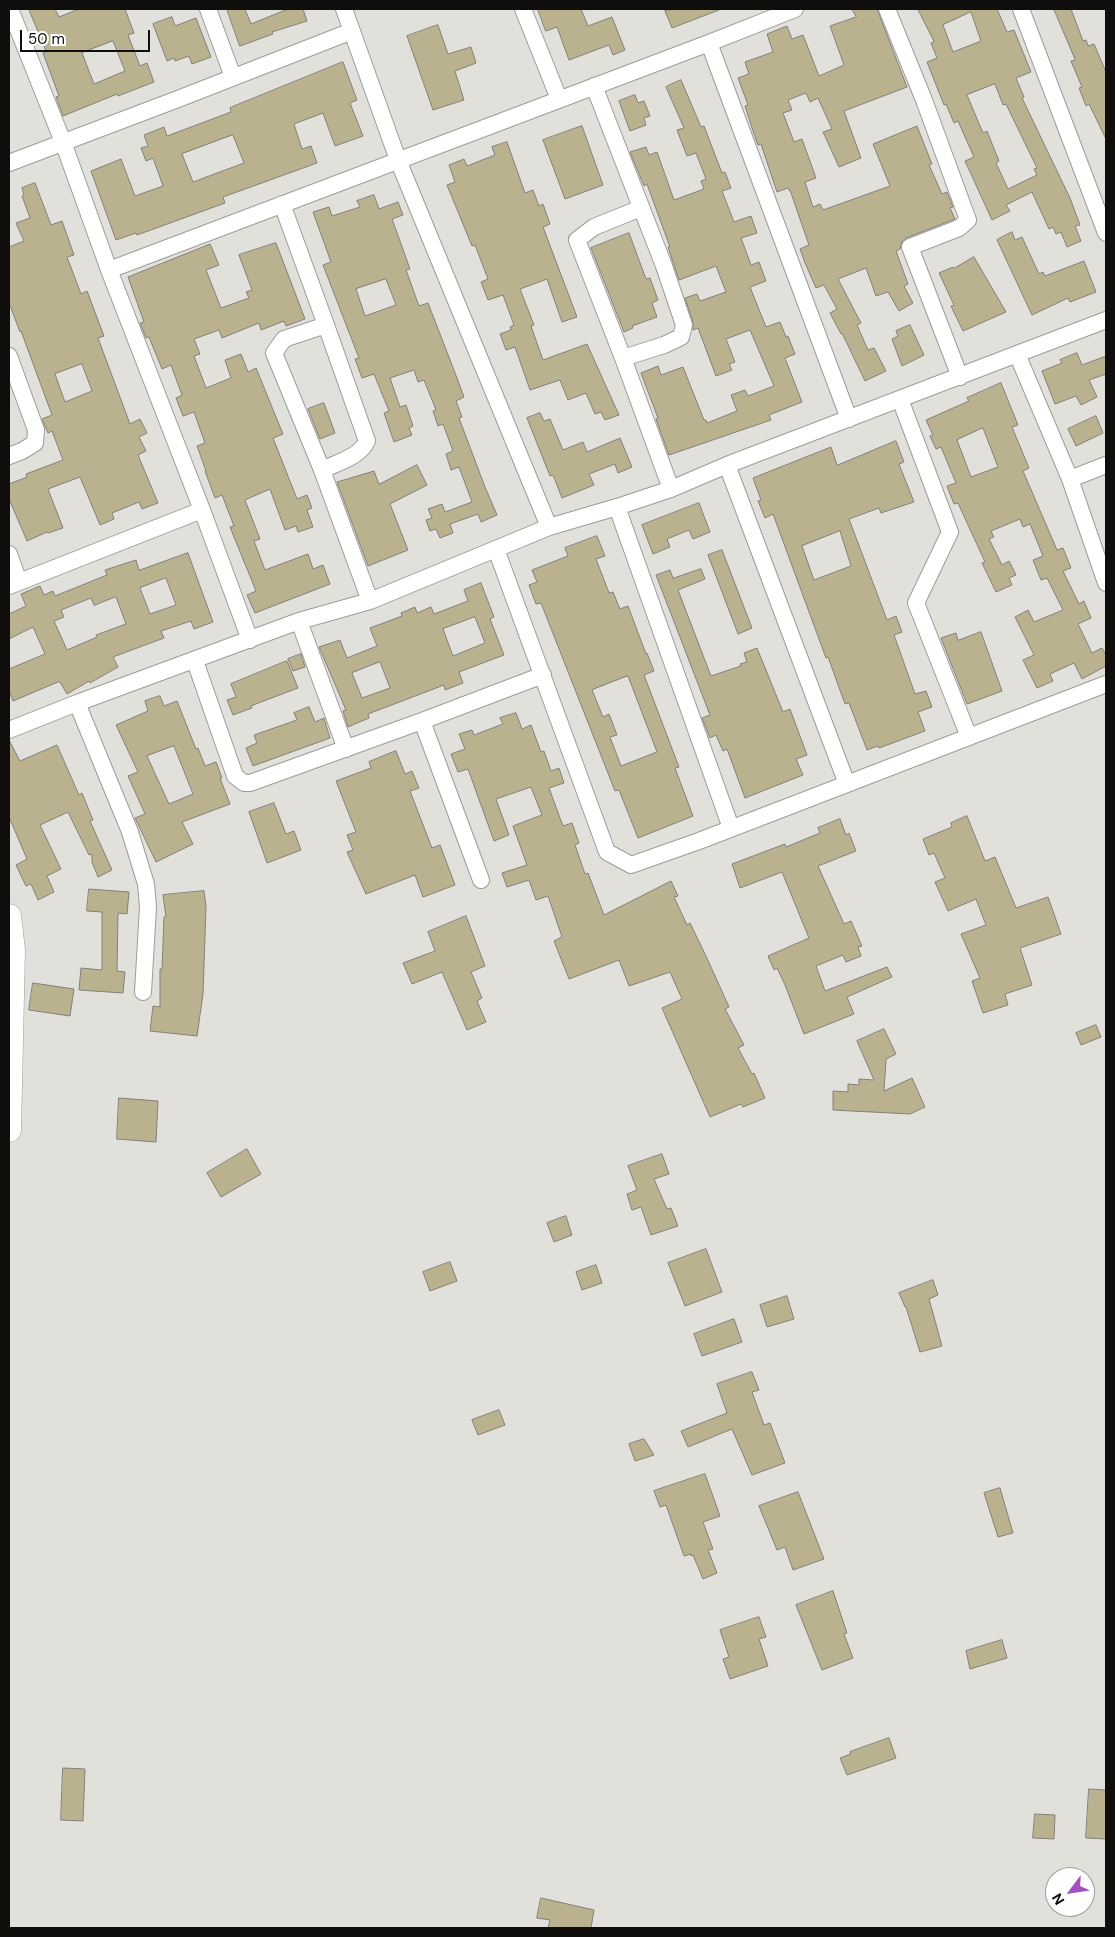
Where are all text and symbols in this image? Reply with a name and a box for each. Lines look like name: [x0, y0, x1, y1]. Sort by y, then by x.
scale bar: [22, 20, 152, 52]
text: 50 m: [28, 29, 65, 49]
north arrow: [1045, 1867, 1095, 1917]
text: N: [1048, 1890, 1068, 1908]

